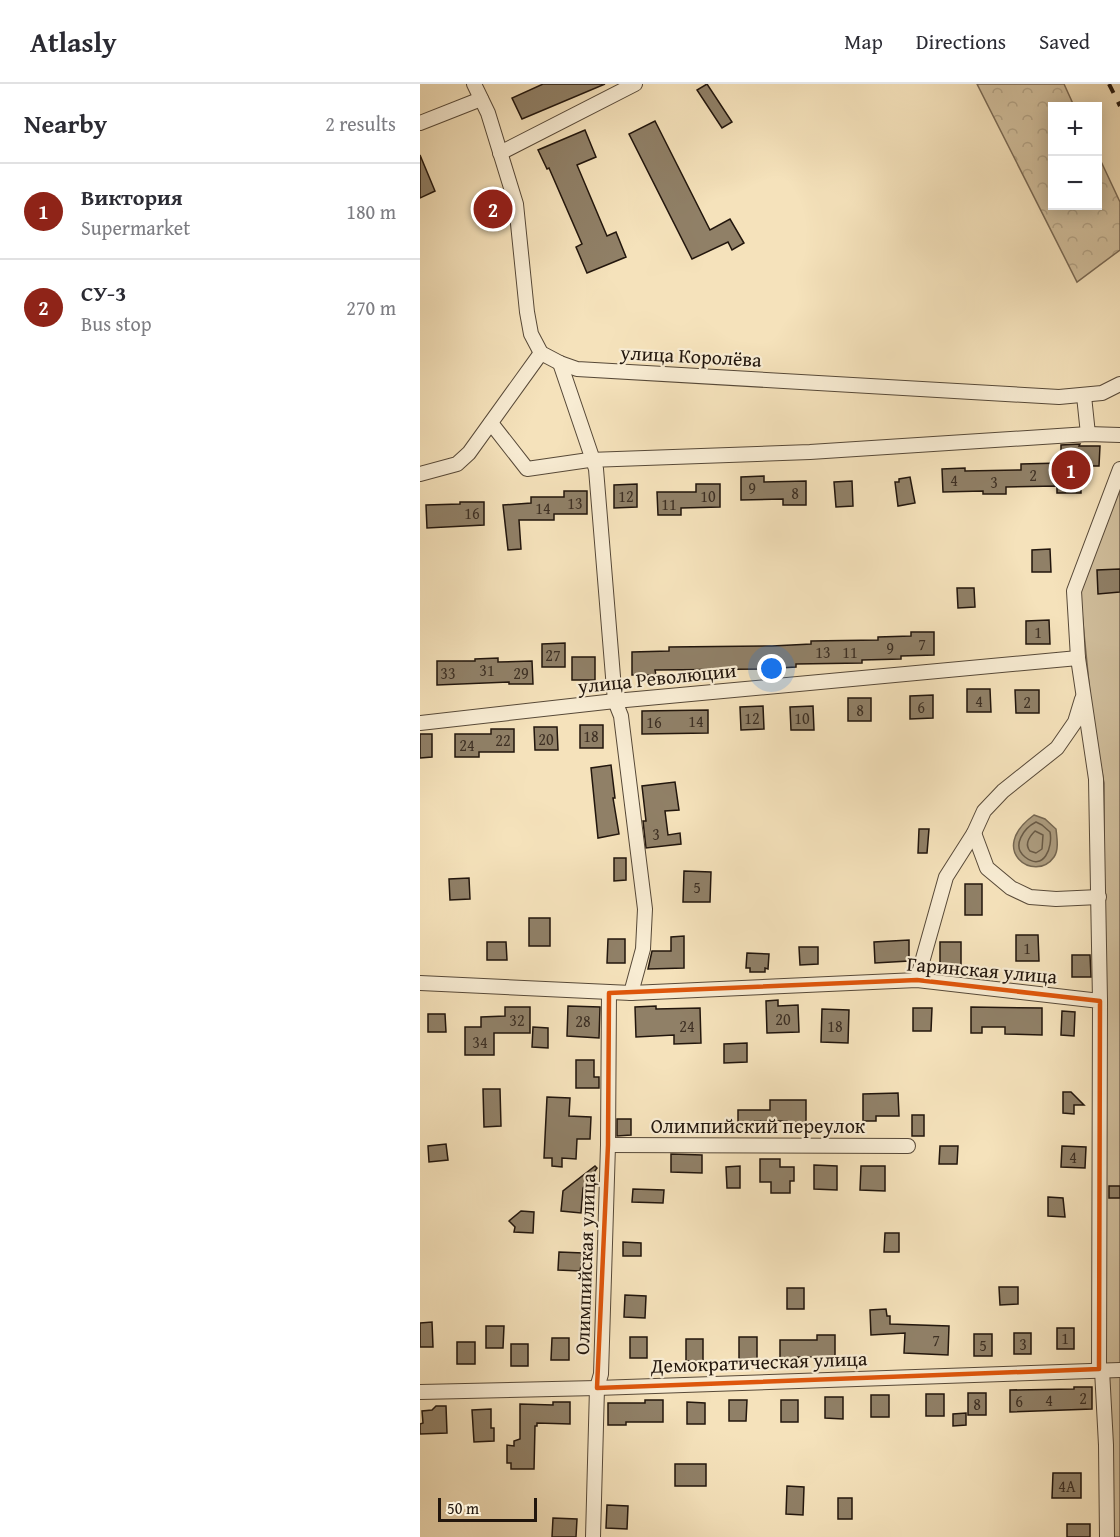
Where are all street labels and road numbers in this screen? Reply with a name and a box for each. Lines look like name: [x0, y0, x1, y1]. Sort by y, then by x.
street label: улица Королёва: [619, 337, 763, 374]
street label: улица Революции: [575, 655, 738, 700]
street label: Гаринская улица: [906, 948, 1059, 991]
street label: Олимпийский переулок: [651, 1111, 866, 1140]
street label: Олимпийская улица: [567, 1172, 602, 1355]
street label: Демократическая улица: [649, 1343, 868, 1380]

